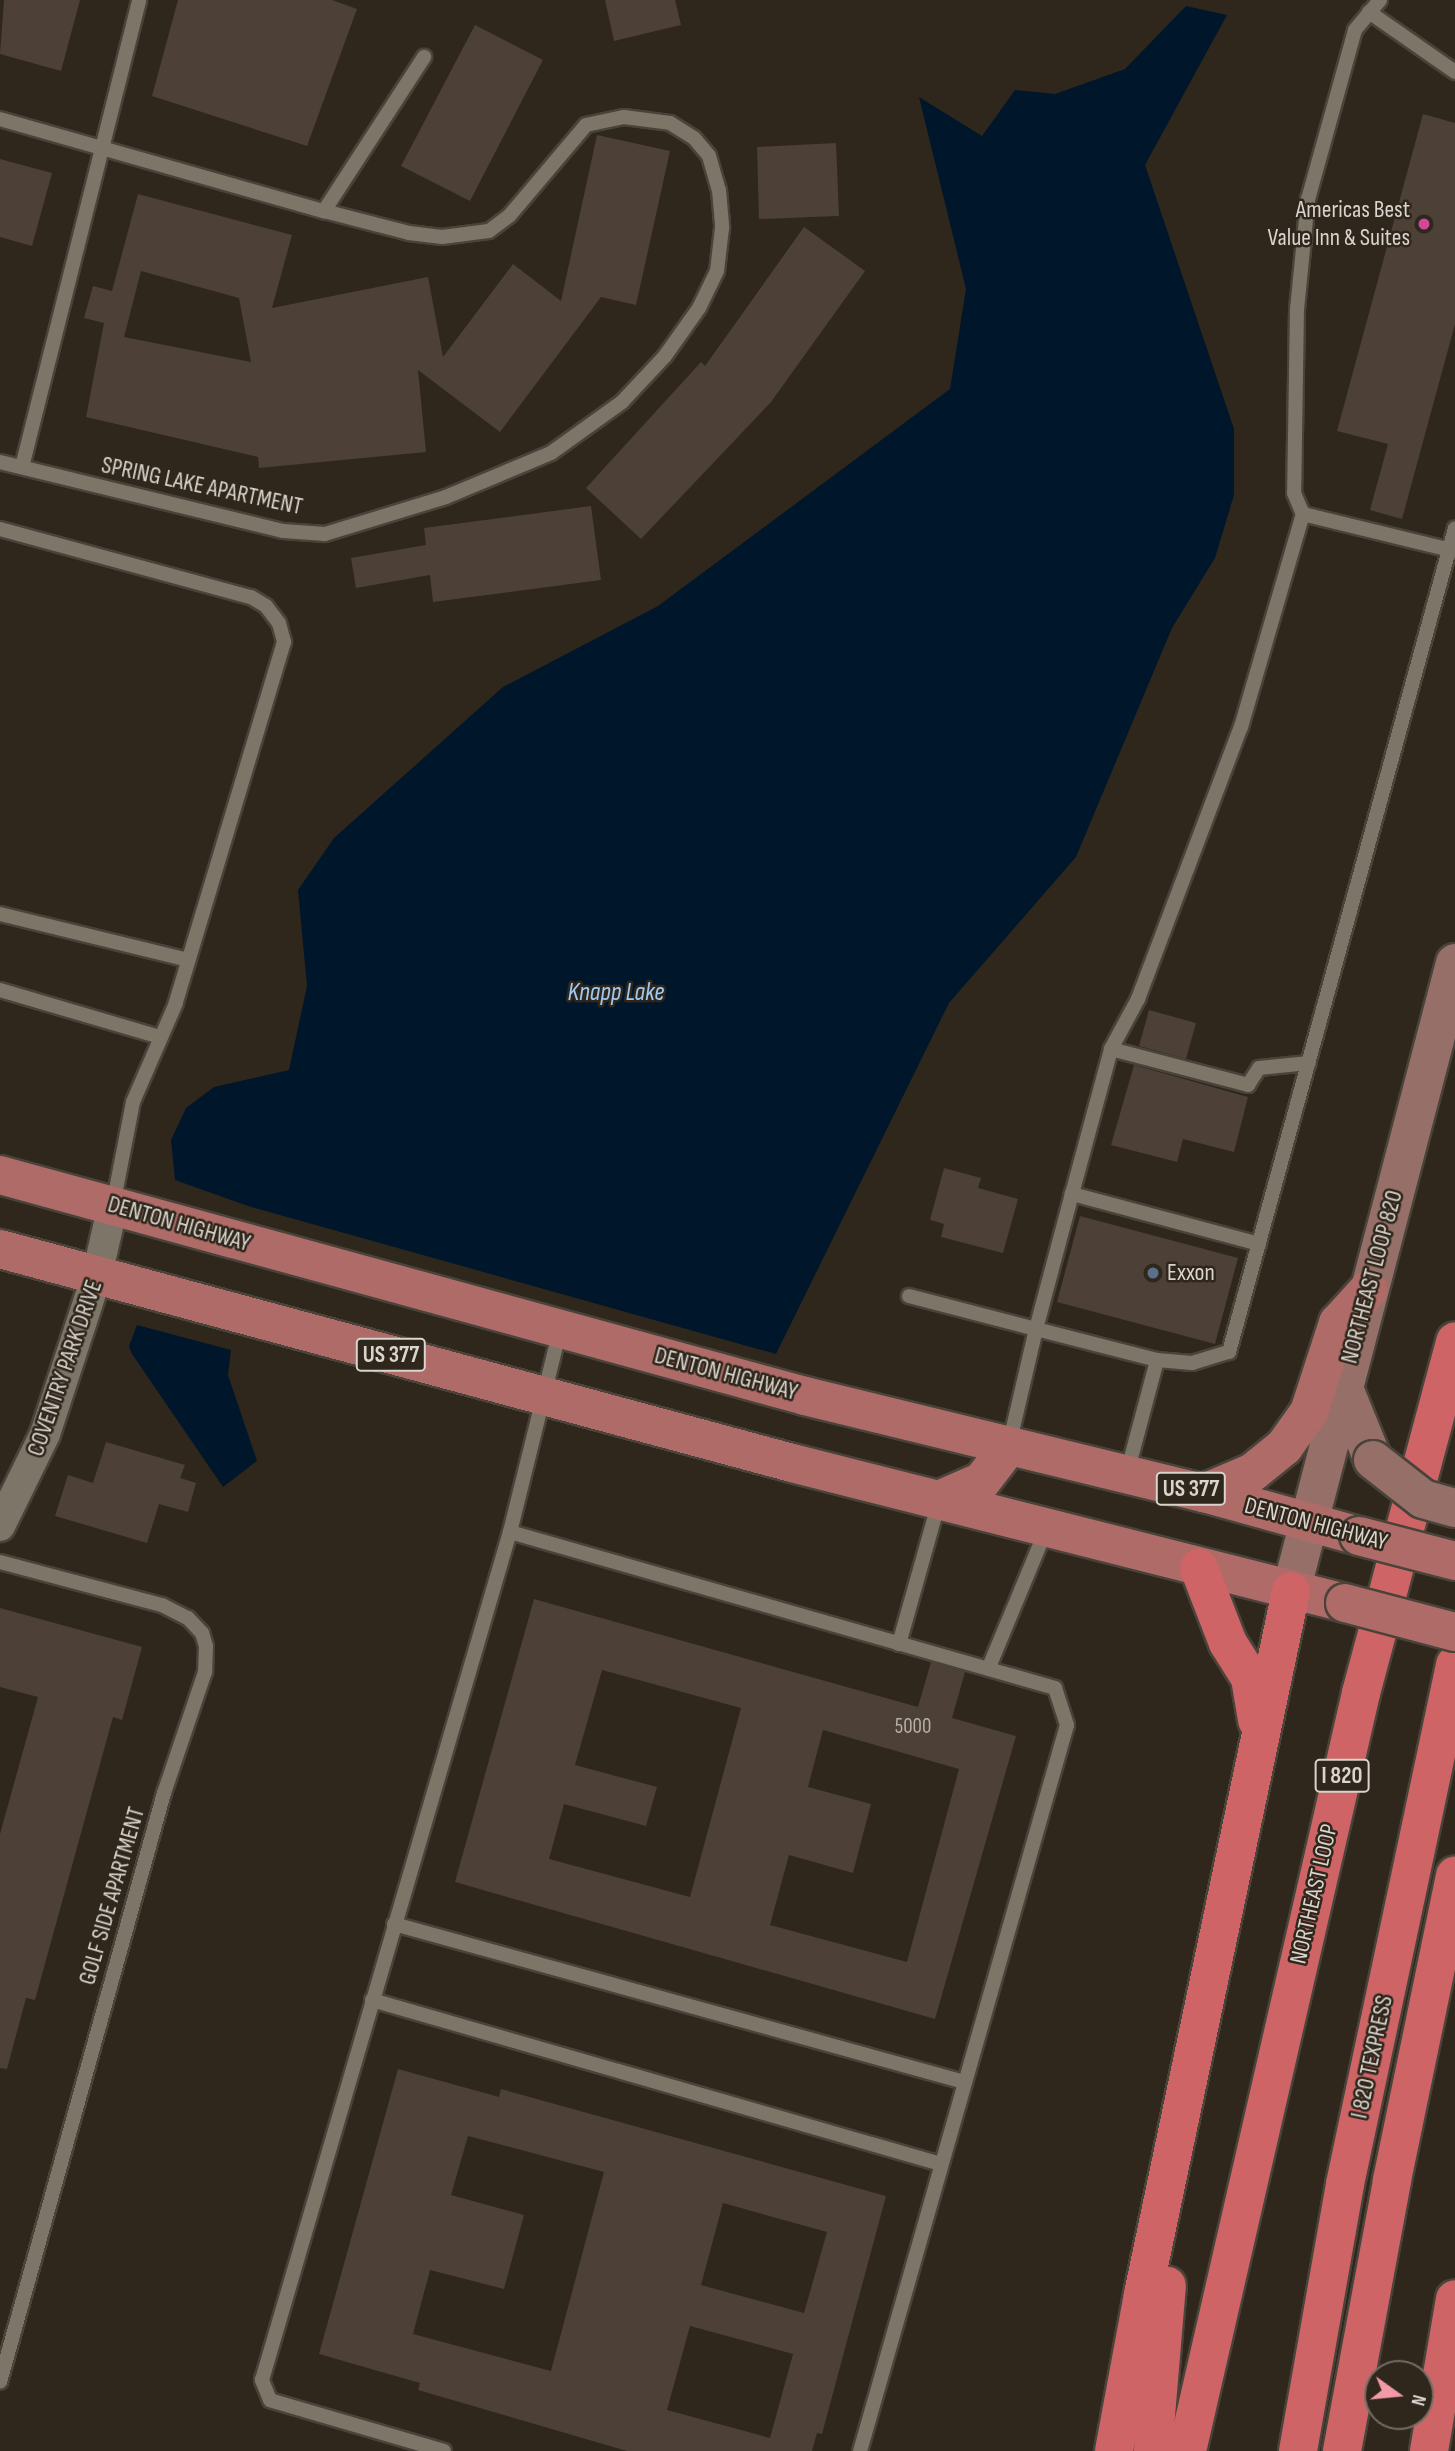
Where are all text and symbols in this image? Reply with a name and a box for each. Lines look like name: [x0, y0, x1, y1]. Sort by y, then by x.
place label: Americas Best Value Inn & Suites: [1267, 196, 1410, 252]
marker: Americas Best Value Inn & Suites: [1416, 216, 1432, 232]
street label: SPRING LAKE APARTMENT: [99, 451, 305, 521]
water label: Knapp Lake: [567, 977, 665, 1009]
street label: NORTHEAST LOOP 820: [1335, 1187, 1409, 1367]
street label: DENTON HIGHWAY: [105, 1190, 253, 1258]
place label: Exxon: [1167, 1259, 1215, 1287]
marker: Exxon: [1145, 1265, 1161, 1281]
street label: COVENTRY PARK DRIVE: [21, 1276, 109, 1460]
road number: US 377: [354, 1336, 428, 1374]
street label: DENTON HIGHWAY: [651, 1341, 801, 1407]
road number: US 377: [1154, 1470, 1228, 1508]
street label: DENTON HIGHWAY: [1241, 1491, 1391, 1557]
house number: 5000: [895, 1714, 931, 1740]
road number: I 820: [1314, 1756, 1370, 1796]
street label: GOLF SIDE APARTMENT: [73, 1804, 151, 1988]
street label: NORTHEAST LOOP: [1284, 1821, 1344, 1967]
street label: I 820 TEXPRESS: [1345, 1993, 1399, 2121]
north arrow: [1364, 2360, 1434, 2430]
text: N: [1405, 2392, 1430, 2408]

